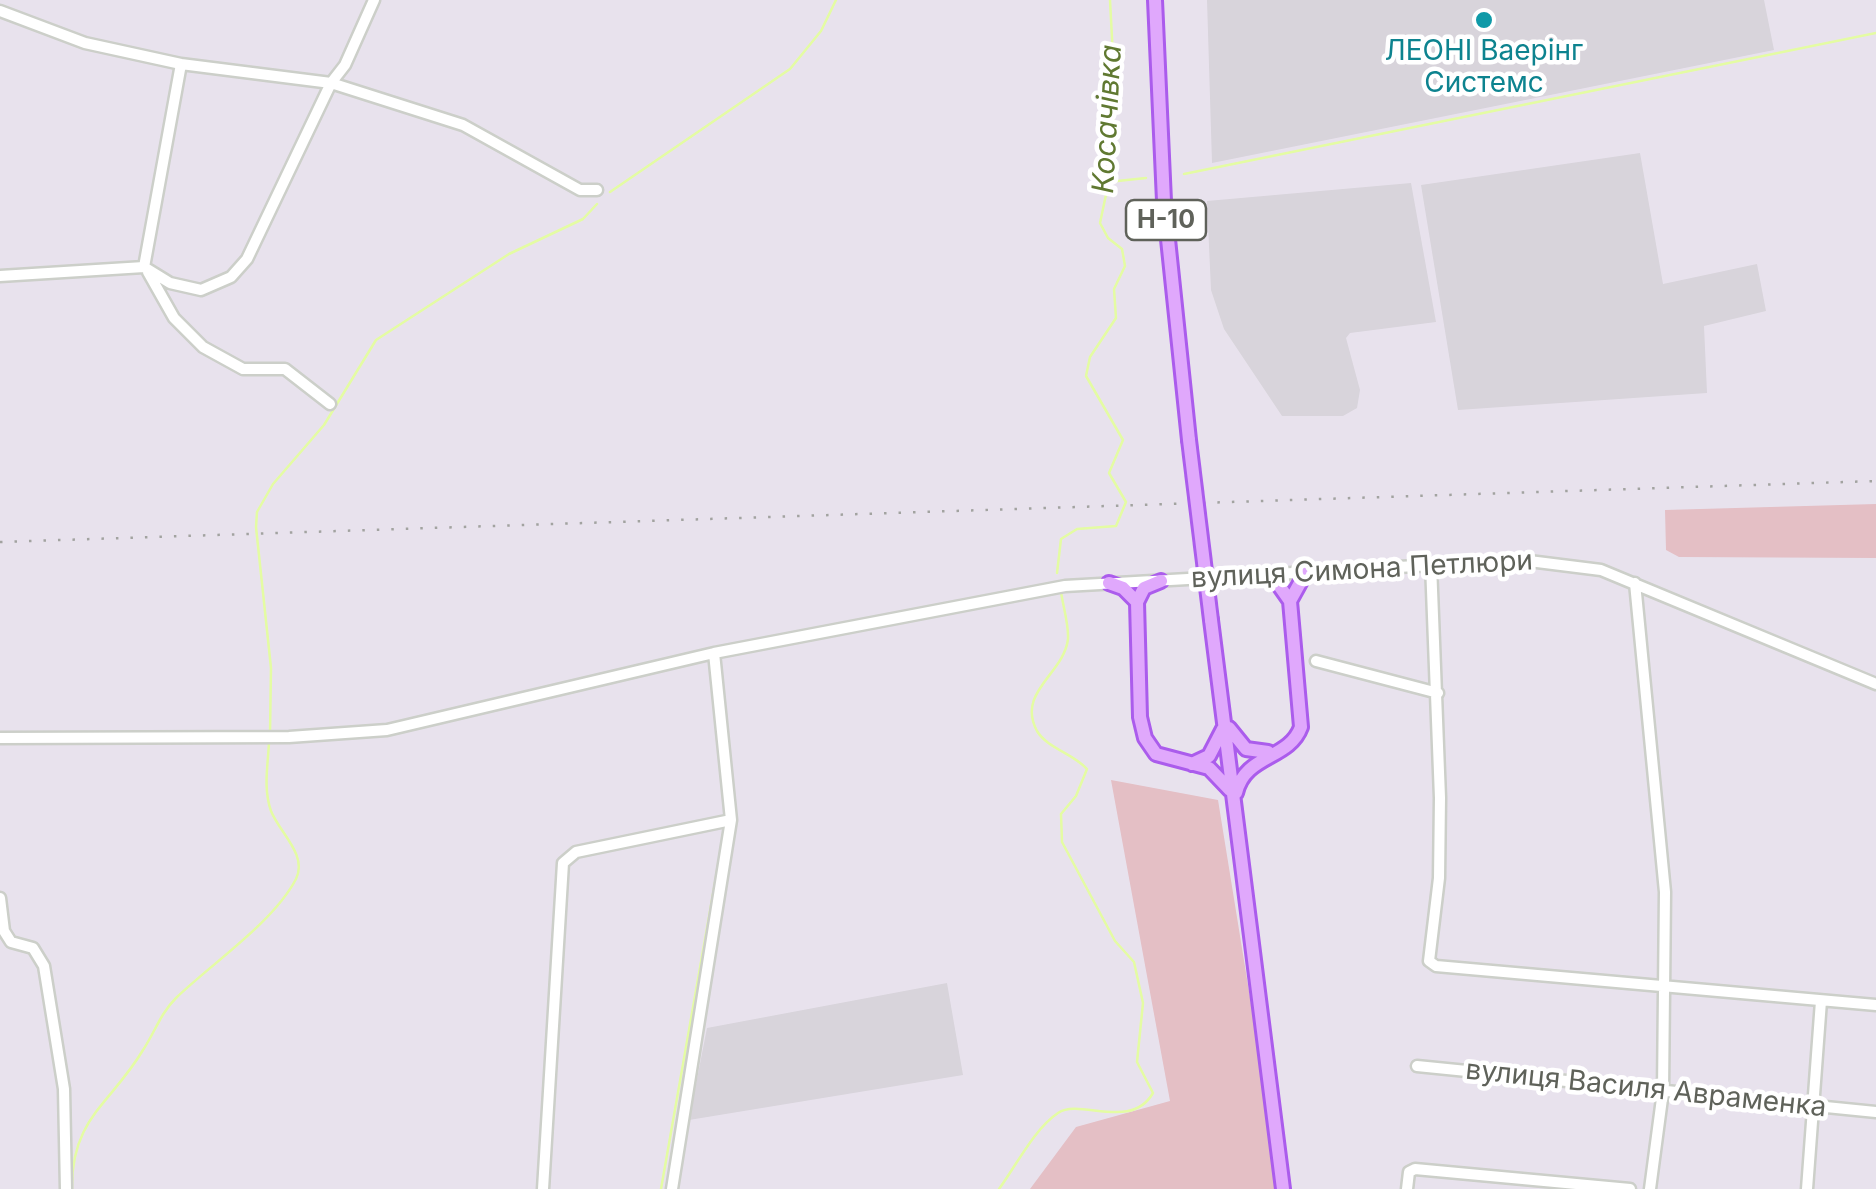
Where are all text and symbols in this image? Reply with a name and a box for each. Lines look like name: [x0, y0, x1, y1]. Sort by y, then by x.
marker: ЛЕОНІ Ваерінг Системс: [1473, 9, 1495, 31]
place label: ЛЕОНІ Ваерінг Системс: [1385, 35, 1583, 101]
water label: Косачівка: [1086, 44, 1130, 194]
road number: Н-10: [1126, 200, 1206, 240]
street label: вулиця Симона Петлюри: [1190, 544, 1534, 596]
street label: вулиця Василя Авраменка: [1464, 1053, 1828, 1125]

